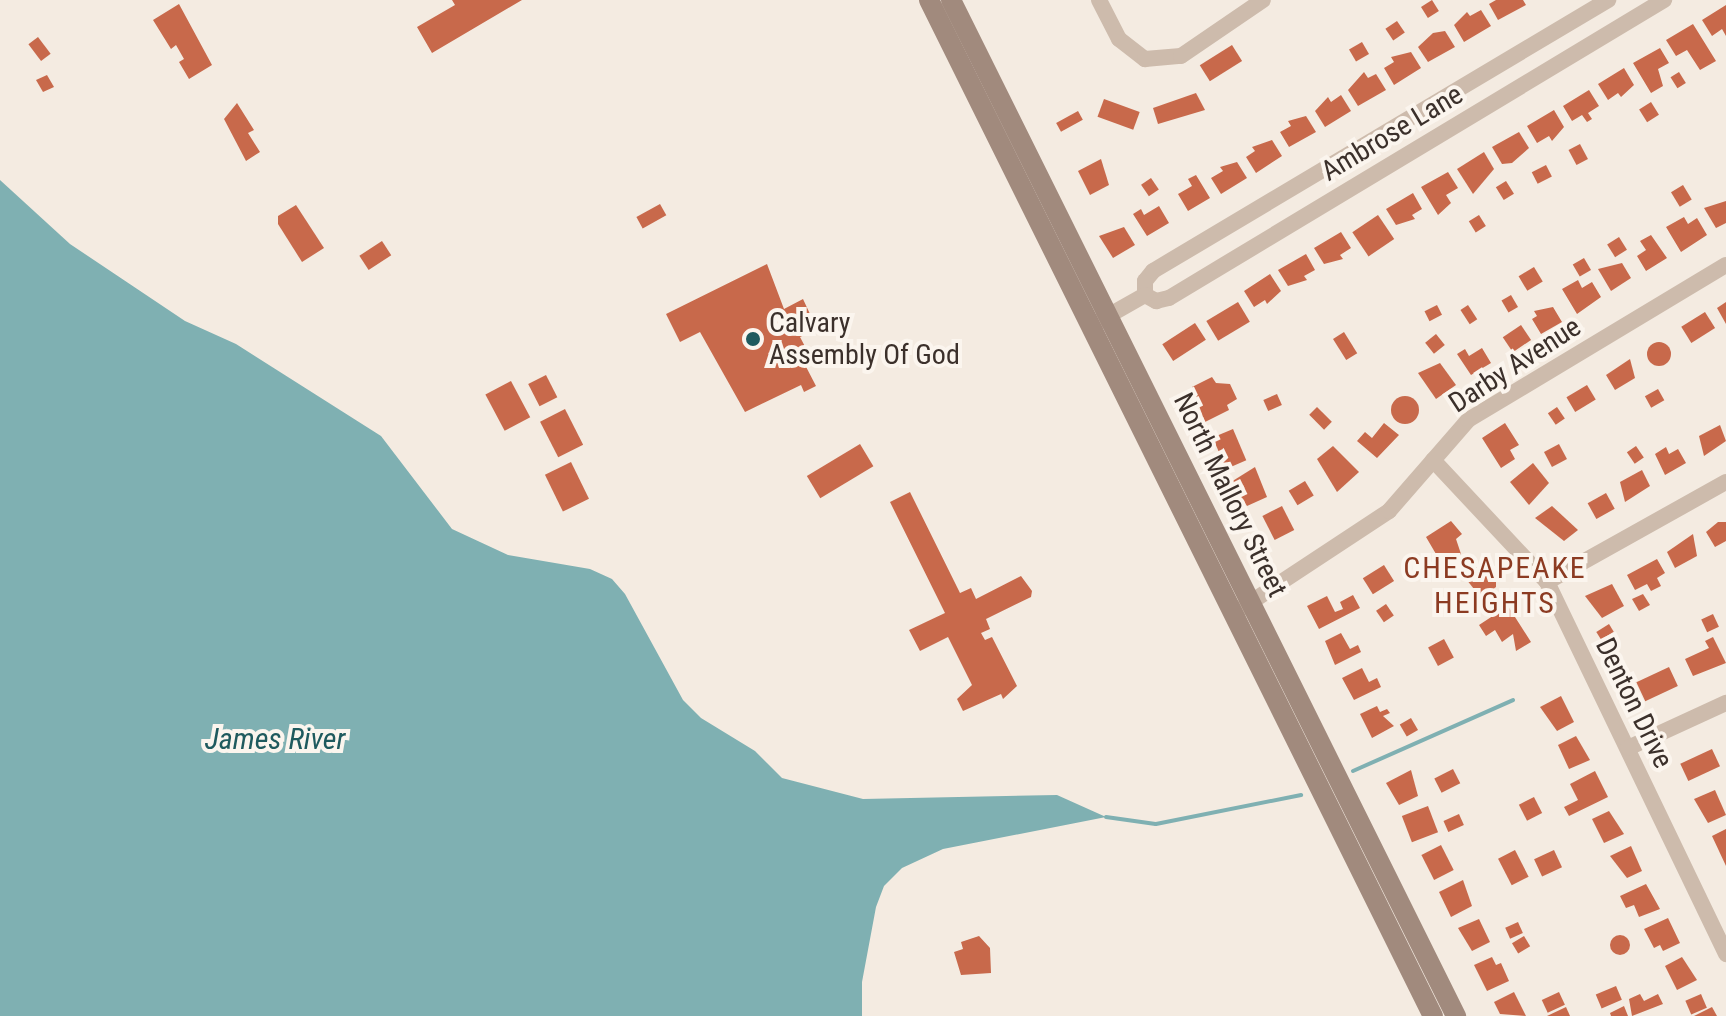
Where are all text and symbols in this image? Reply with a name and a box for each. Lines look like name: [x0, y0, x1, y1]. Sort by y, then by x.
street label: Ambrose Lane: [1315, 78, 1469, 188]
place label: Calvary Assembly Of God: [769, 306, 960, 372]
street label: Darby Avenue: [1443, 310, 1587, 420]
marker: Calvary Assembly Of God: [744, 330, 762, 348]
street label: North Mallory Street: [1166, 388, 1294, 602]
district label: CHESAPEAKE HEIGHTS: [1403, 550, 1587, 620]
street label: Denton Drive: [1588, 632, 1680, 774]
water label: James River: [205, 721, 345, 757]

